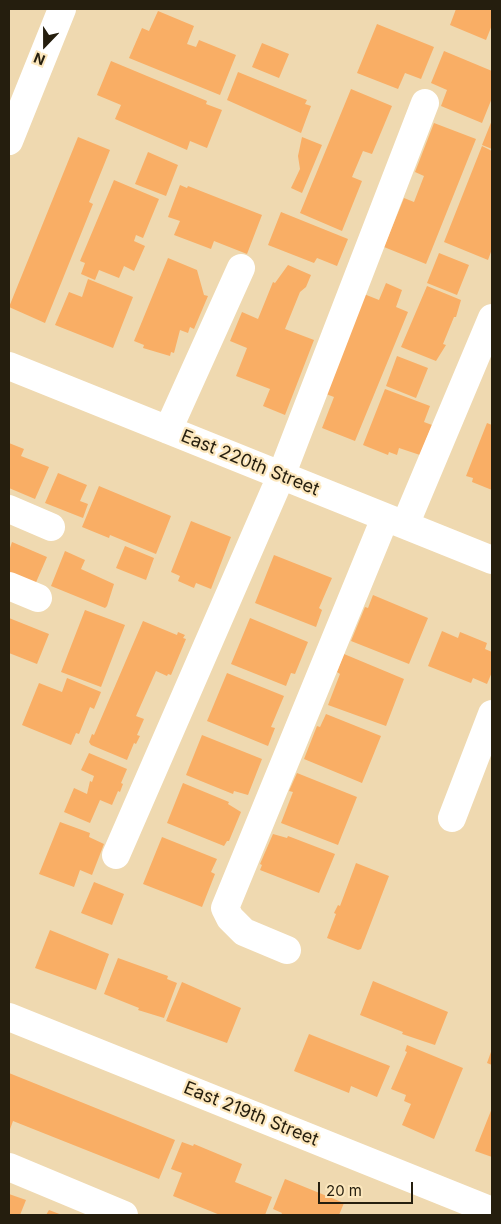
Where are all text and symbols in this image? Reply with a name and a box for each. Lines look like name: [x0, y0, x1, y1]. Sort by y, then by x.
north arrow: [20, 20, 70, 70]
text: N: [31, 49, 47, 69]
street label: East 220th Street: [178, 425, 322, 501]
street label: East 219th Street: [180, 1077, 322, 1151]
scale bar: [321, 1172, 416, 1204]
text: 20 m: [326, 1181, 362, 1200]

